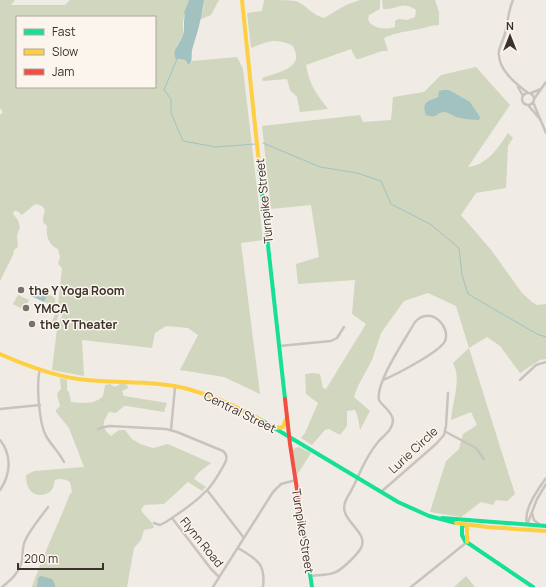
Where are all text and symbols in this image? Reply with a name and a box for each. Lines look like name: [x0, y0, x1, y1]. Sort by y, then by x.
legend: [16, 16, 156, 88]
north arrow: [490, 16, 530, 56]
text: N: [506, 18, 514, 33]
text: Fast: [52, 23, 76, 40]
text: Slow: [52, 43, 78, 60]
text: Jam: [52, 63, 74, 80]
street label: Turnpike Street: [251, 157, 277, 244]
place label: the Y Yoga Room: [29, 282, 125, 299]
marker: the Y Yoga Room: [16, 285, 26, 295]
place label: YMCA: [34, 300, 68, 317]
marker: YMCA: [21, 303, 31, 313]
place label: the Y Theater: [40, 316, 117, 333]
marker: the Y Theater: [27, 319, 37, 329]
street label: Central Street: [201, 387, 279, 437]
street label: Lurie Circle: [385, 423, 441, 477]
street label: Turnpike Street: [288, 487, 318, 575]
street label: Flynn Road: [176, 513, 228, 571]
scale bar: [18, 545, 103, 571]
text: 200 m: [24, 550, 58, 567]

